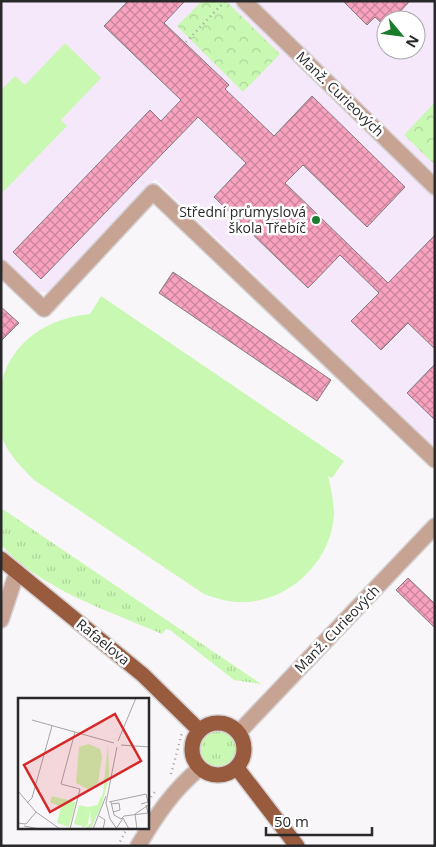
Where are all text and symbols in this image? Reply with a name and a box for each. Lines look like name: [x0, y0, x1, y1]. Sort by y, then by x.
north arrow: [376, 10, 426, 60]
text: N: [402, 32, 424, 51]
street label: Manž. Curieových: [292, 47, 388, 140]
place label: Střední průmyslová škola Třebíč: [179, 202, 306, 237]
marker: Střední průmyslová škola Třebíč: [310, 214, 322, 226]
street label: Manž. Curieových: [290, 581, 383, 677]
street label: Rafaelova: [73, 614, 134, 669]
inset map: [18, 698, 149, 830]
scale bar: [266, 804, 372, 836]
text: 50 m: [274, 811, 309, 831]

